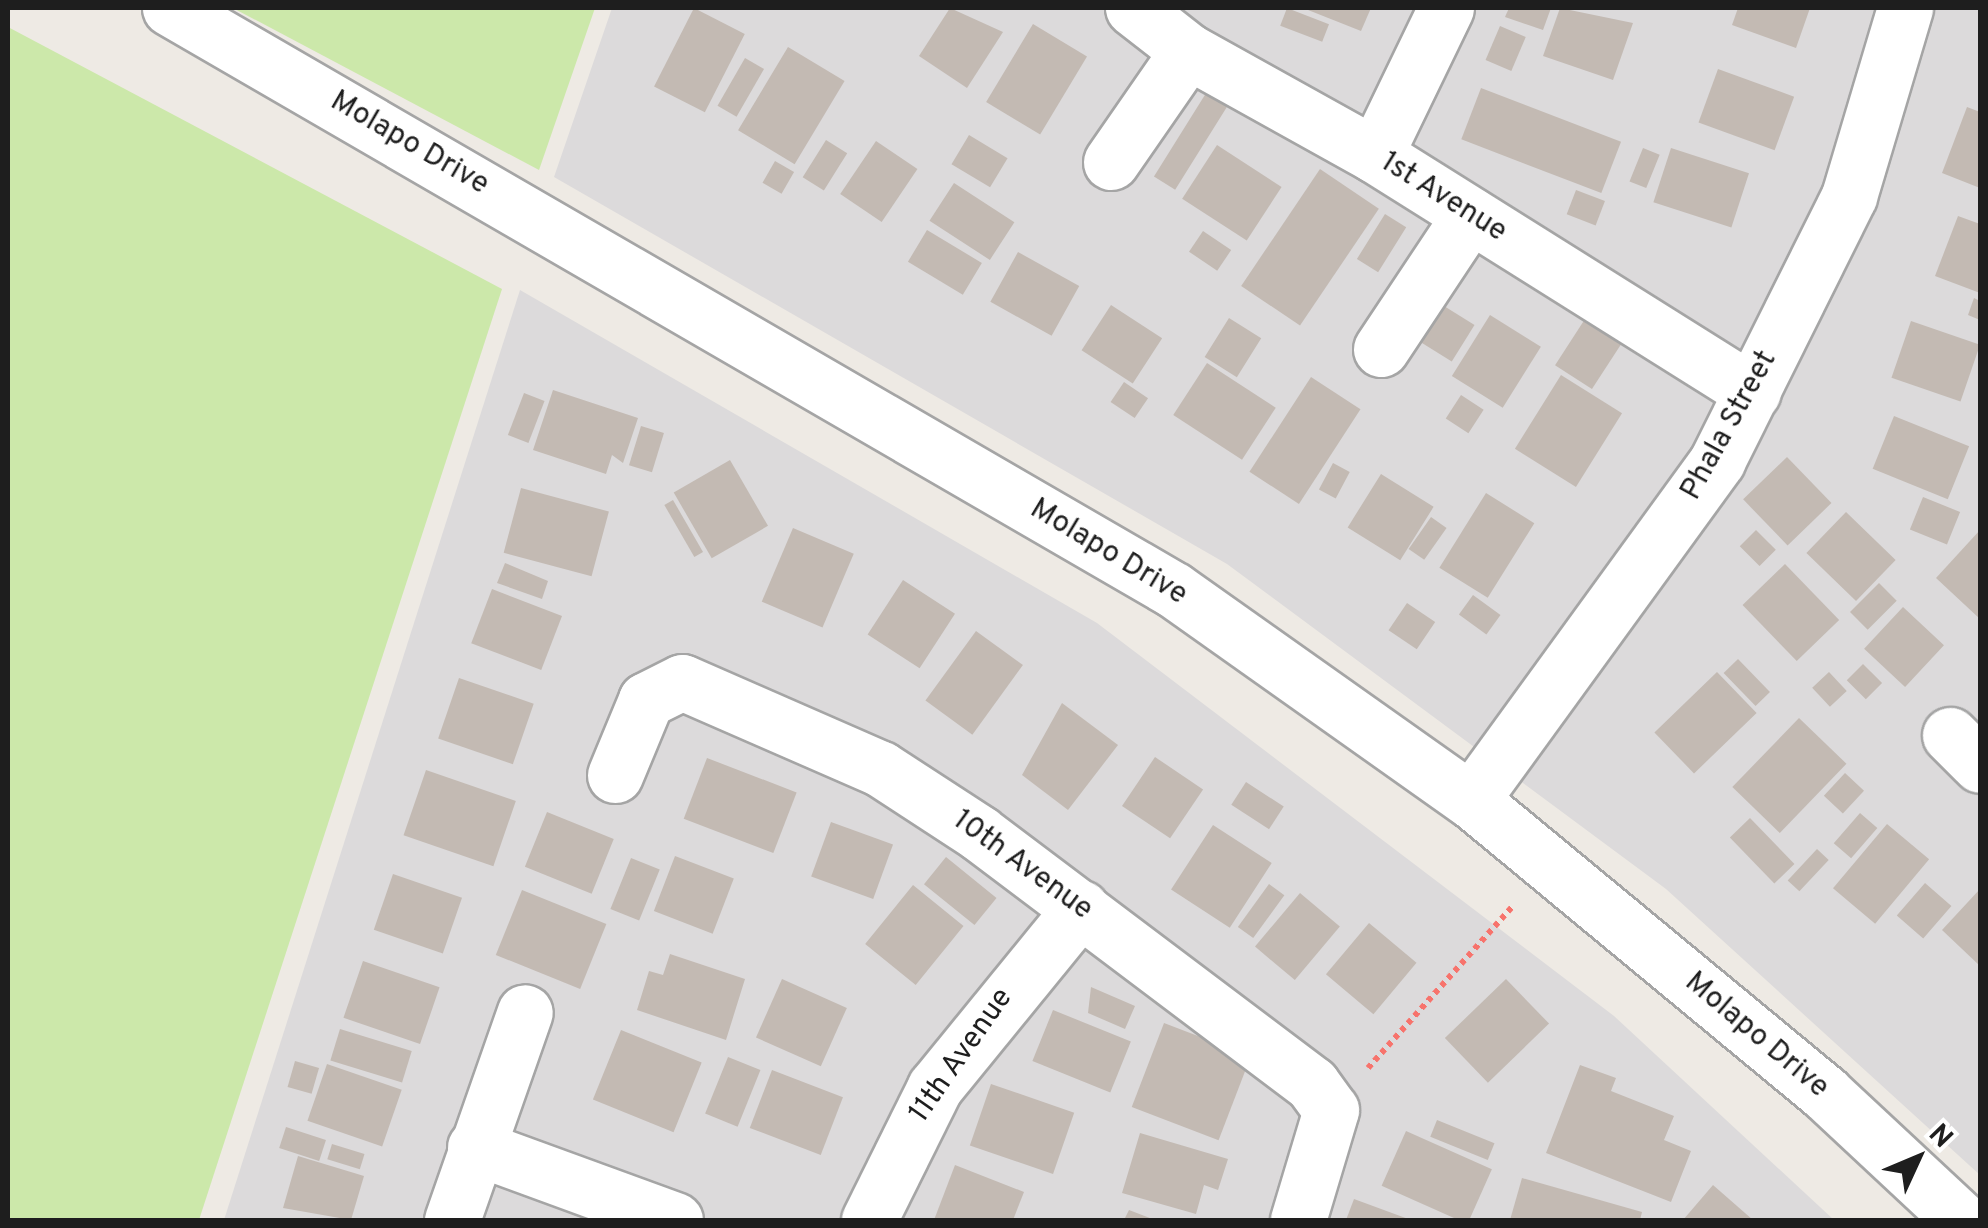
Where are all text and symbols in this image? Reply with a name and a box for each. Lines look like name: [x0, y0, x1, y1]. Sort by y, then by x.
street label: Molapo Drive: [323, 84, 495, 204]
street label: 1st Avenue: [1373, 145, 1513, 251]
street label: Phala Street: [1674, 345, 1786, 507]
street label: Molapo Drive: [1023, 492, 1193, 614]
street label: 10th Avenue: [945, 803, 1099, 929]
street label: Molapo Drive: [1677, 965, 1835, 1107]
street label: 11th Avenue: [902, 981, 1022, 1131]
north arrow: [1868, 1108, 1968, 1208]
text: N: [1920, 1117, 1960, 1157]

